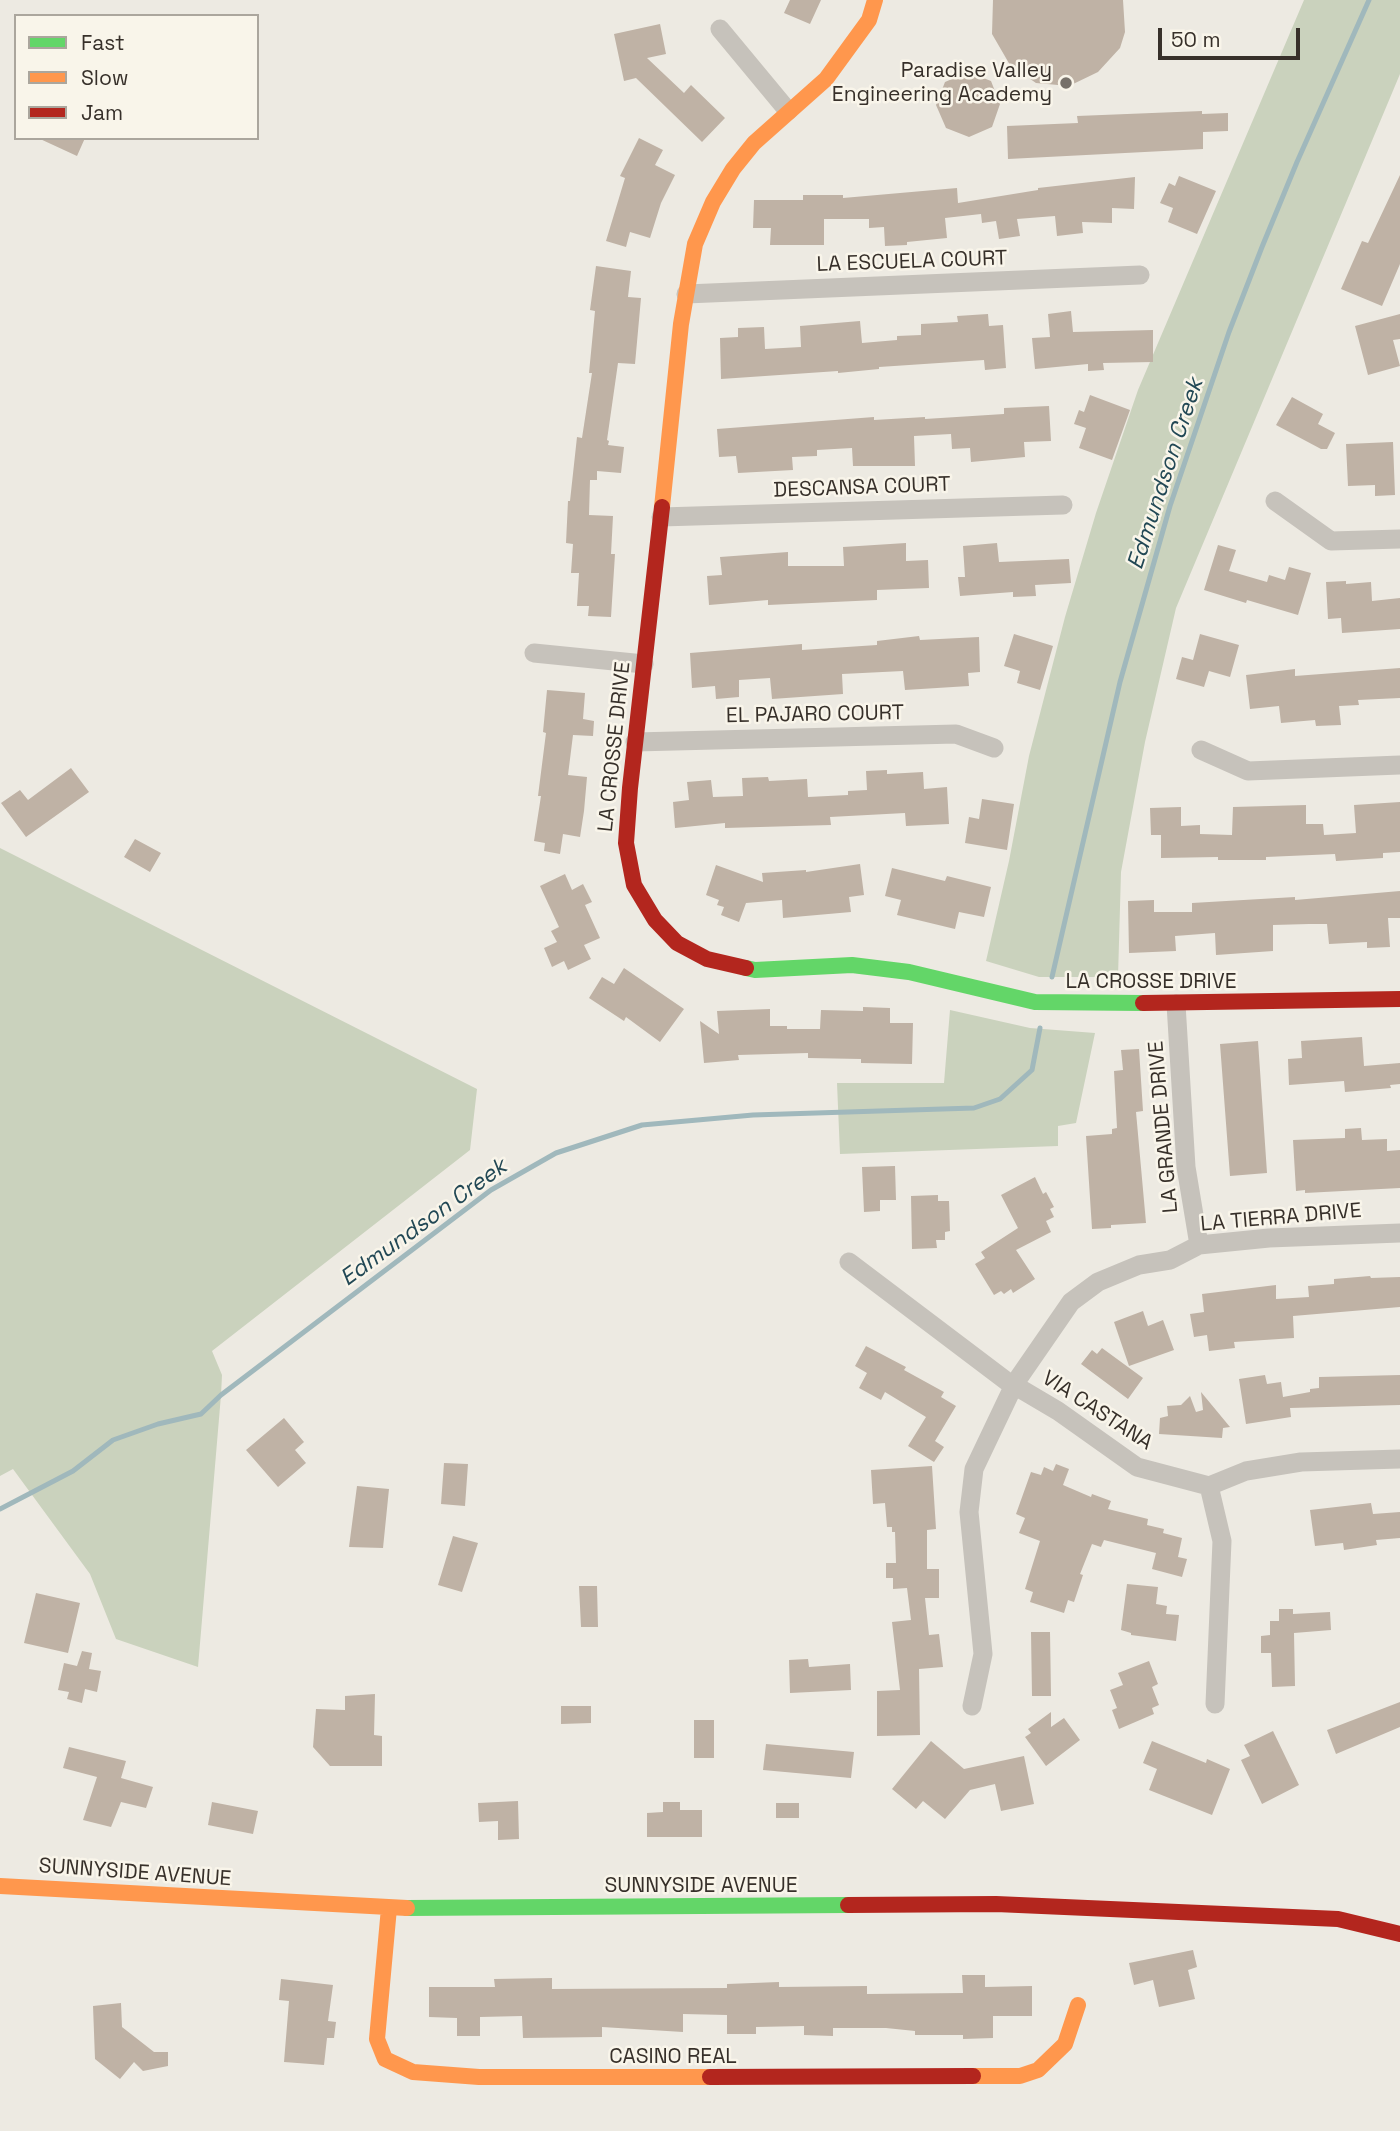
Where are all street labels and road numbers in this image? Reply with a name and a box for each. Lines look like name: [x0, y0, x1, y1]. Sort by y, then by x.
street label: LA ESCUELA COURT: [816, 246, 1008, 278]
street label: DESCANSA COURT: [773, 472, 951, 504]
street label: LA CROSSE DRIVE: [594, 661, 636, 833]
street label: EL PAJARO COURT: [726, 701, 904, 729]
street label: LA CROSSE DRIVE: [1066, 969, 1236, 995]
street label: LA GRANDE DRIVE: [1144, 1040, 1184, 1214]
street label: LA TIERRA DRIVE: [1199, 1198, 1363, 1238]
street label: VIA CASTANA: [1037, 1366, 1157, 1456]
street label: SUNNYSIDE AVENUE: [38, 1854, 232, 1892]
street label: SUNNYSIDE AVENUE: [604, 1873, 798, 1899]
street label: CASINO REAL: [609, 2044, 737, 2070]

